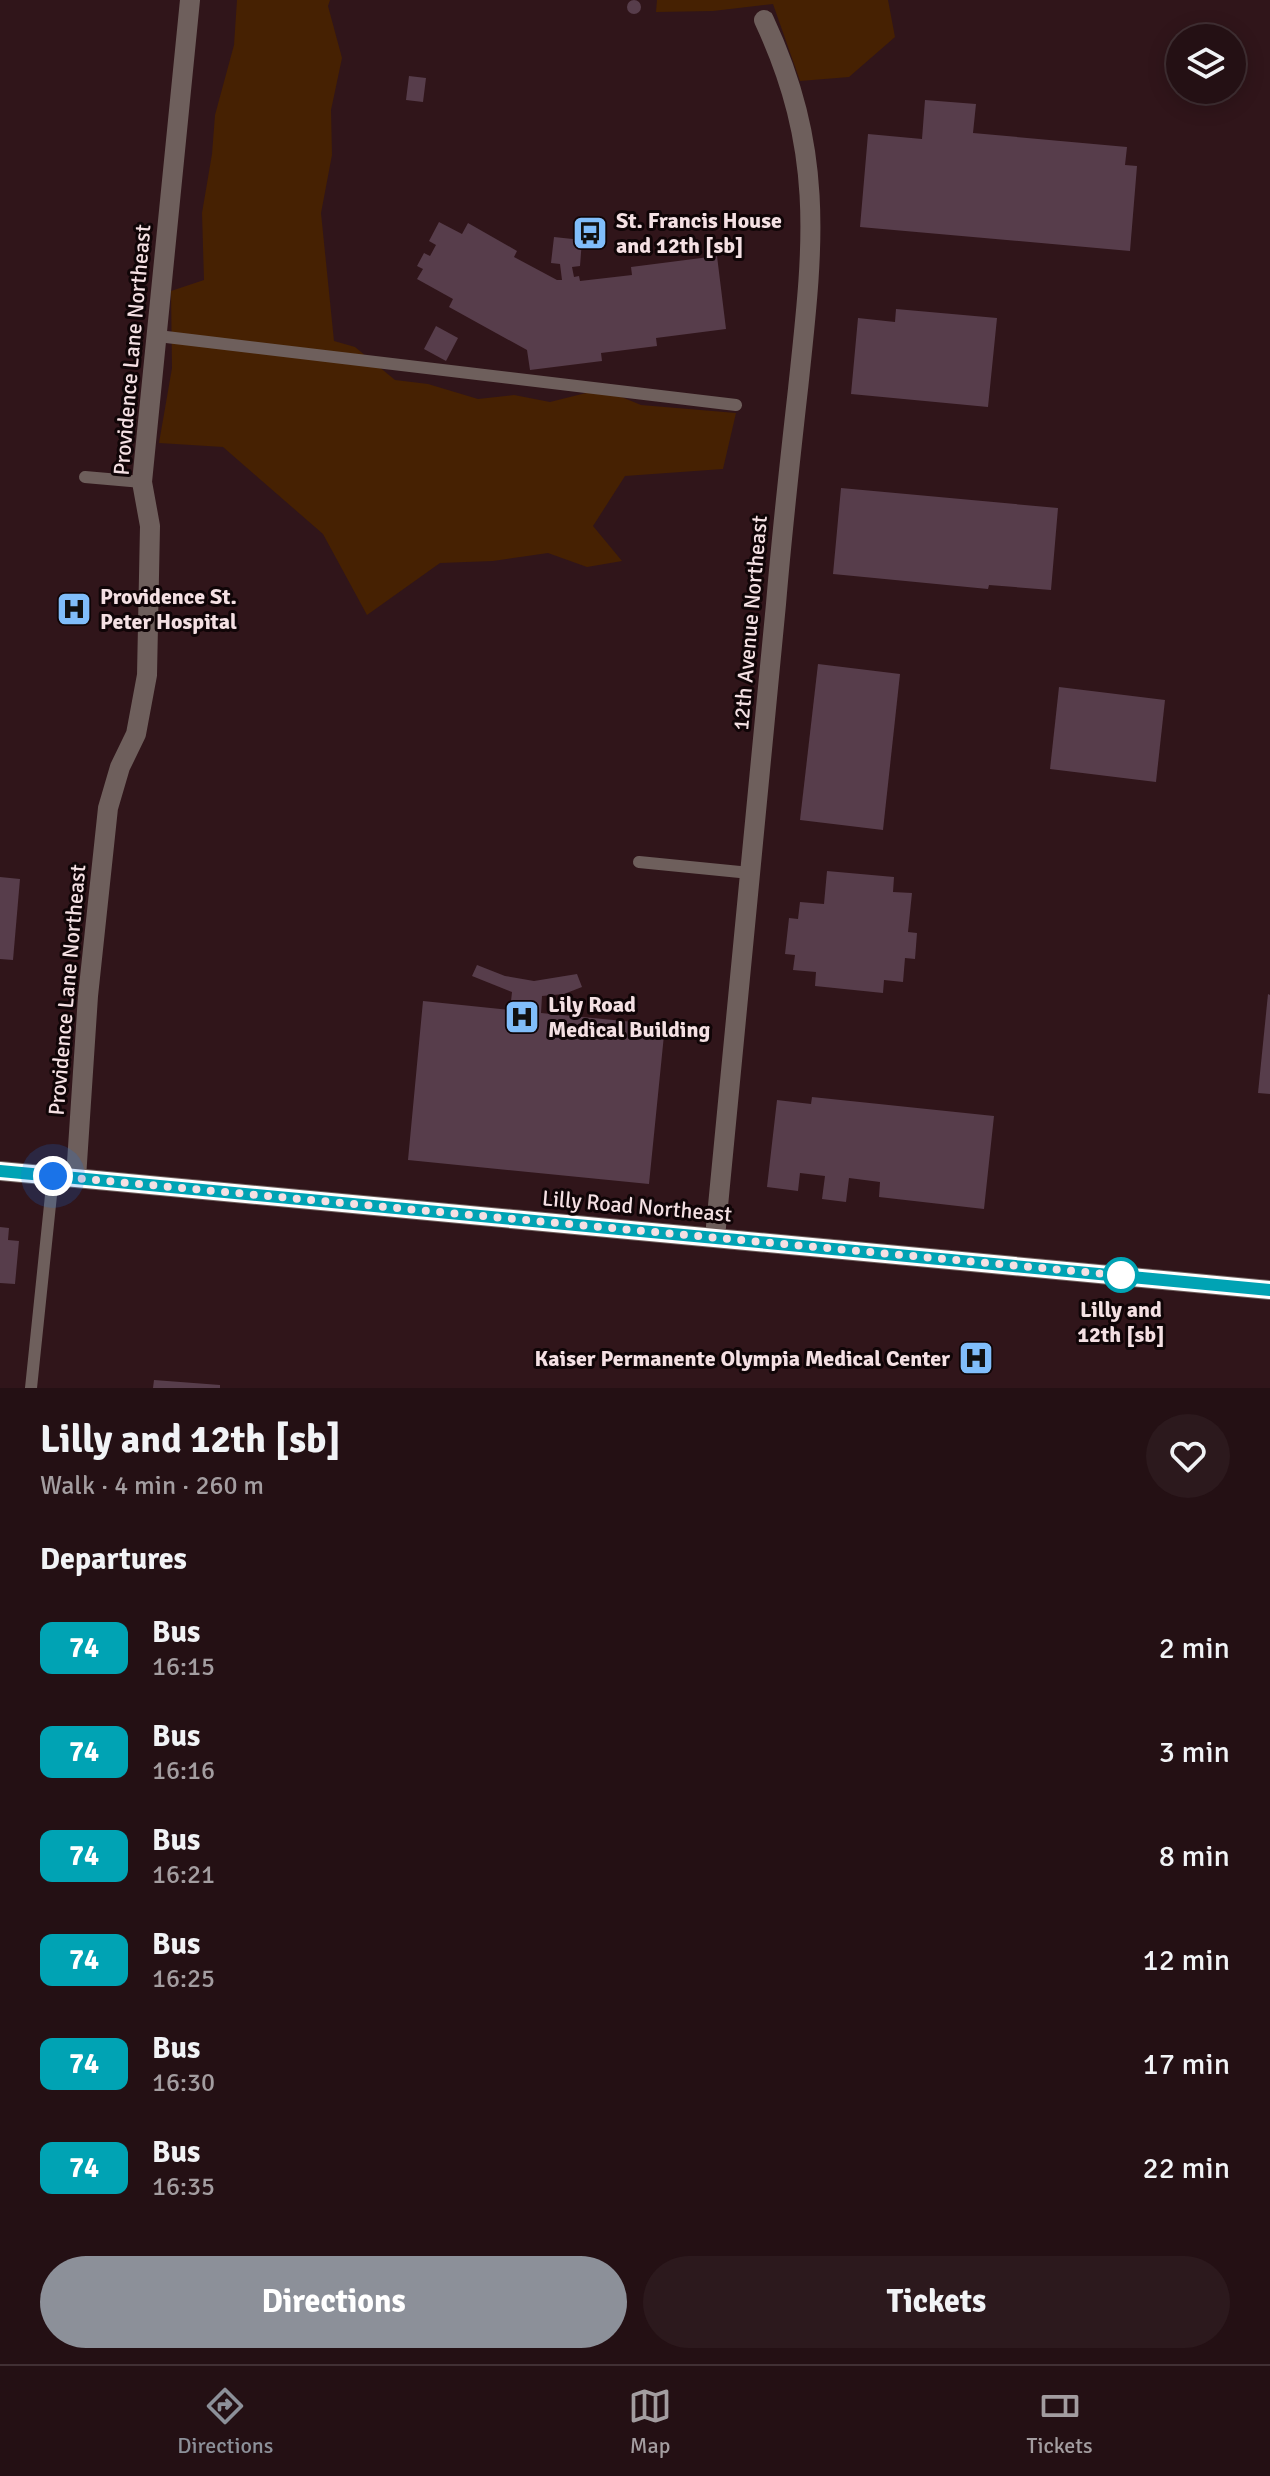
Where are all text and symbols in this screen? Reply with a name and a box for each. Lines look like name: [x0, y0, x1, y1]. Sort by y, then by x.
map controls: [1166, 24, 1246, 104]
button: layers: [1166, 24, 1246, 104]
place label: St. Francis House and 12th [sb]: [616, 207, 782, 259]
bus stop icon: St. Francis House and 12th [sb]: [571, 214, 609, 252]
street label: Providence Lane Northeast: [108, 223, 156, 477]
street label: 12th Avenue Northeast: [727, 514, 773, 732]
place label: Providence St. Peter Hospital: [100, 583, 237, 635]
hospital icon: Providence St. Peter Hospital: [55, 590, 93, 628]
street label: Providence Lane Northeast: [43, 863, 91, 1117]
place label: Lily Road Medical Building: [548, 991, 710, 1043]
hospital icon: Lily Road Medical Building: [503, 998, 541, 1036]
your location: [33, 1156, 73, 1196]
street label: Lilly Road Northeast: [541, 1184, 733, 1228]
marker: Lilly and 12th [sb]: [1104, 1258, 1138, 1292]
place label: Lilly and 12th [sb]: [1077, 1296, 1165, 1348]
hospital icon: Kaiser Permanente Olympia Medical Center: [957, 1339, 995, 1377]
place label: Kaiser Permanente Olympia Medical Center: [535, 1345, 950, 1372]
button: heart: [1146, 1414, 1230, 1498]
text: Lilly and 12th [sb]: [40, 1416, 341, 1463]
text: Walk · 4 min · 260 m: [40, 1470, 264, 1502]
text: Departures: [40, 1541, 187, 1578]
text: Bus: [152, 1614, 200, 1651]
text: 2 min: [1159, 1630, 1230, 1667]
text: 74: [69, 1631, 99, 1665]
text: 16:15: [152, 1651, 215, 1683]
text: Bus: [152, 1718, 200, 1755]
text: 3 min: [1159, 1734, 1230, 1771]
text: 74: [69, 1735, 99, 1769]
text: 16:16: [152, 1755, 215, 1787]
text: Bus: [152, 1822, 200, 1859]
text: 8 min: [1159, 1838, 1230, 1875]
text: 74: [69, 1839, 99, 1873]
text: 16:21: [152, 1859, 215, 1891]
text: Bus: [152, 1926, 200, 1963]
text: 12 min: [1143, 1942, 1230, 1979]
text: 74: [69, 1943, 99, 1977]
text: 16:25: [152, 1963, 215, 1995]
text: Bus: [152, 2030, 200, 2067]
text: 17 min: [1143, 2046, 1230, 2083]
text: 74: [69, 2047, 99, 2081]
text: 16:30: [152, 2067, 215, 2099]
text: Bus: [152, 2134, 200, 2171]
text: 22 min: [1143, 2150, 1230, 2187]
text: 74: [69, 2151, 99, 2185]
text: 16:35: [152, 2171, 215, 2203]
button: Directions: [40, 2256, 627, 2348]
button: Tickets: [643, 2256, 1230, 2348]
tab: Directions: [177, 2384, 273, 2459]
tab: Map: [628, 2384, 672, 2459]
tab: Tickets: [1027, 2384, 1093, 2459]

